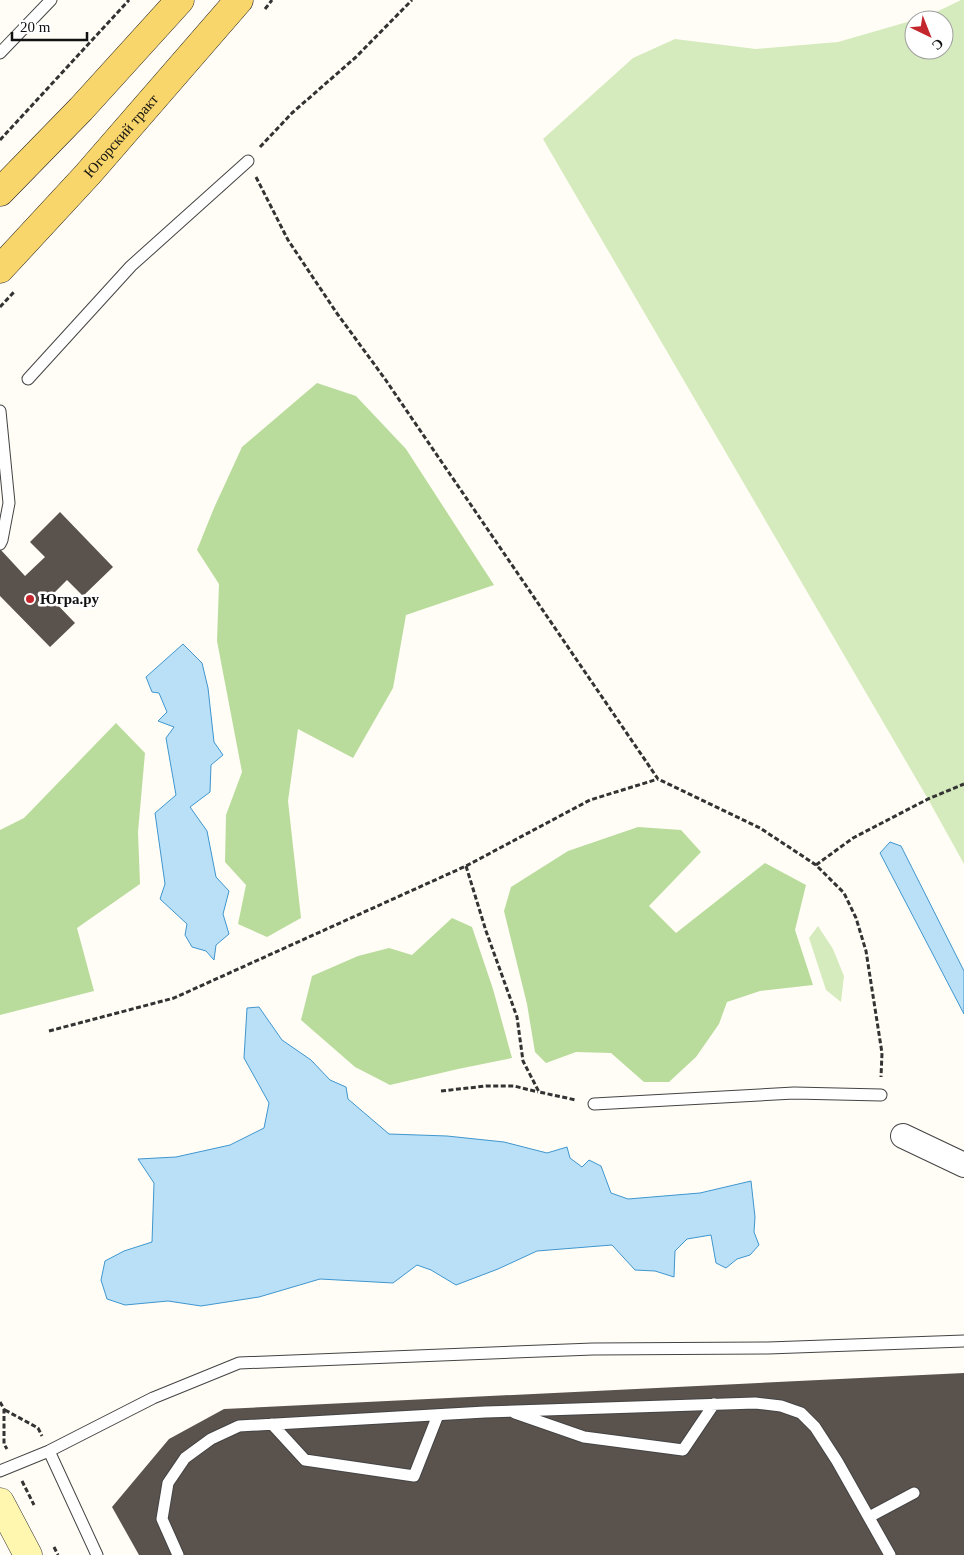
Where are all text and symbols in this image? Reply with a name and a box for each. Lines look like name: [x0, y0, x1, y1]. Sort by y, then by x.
scale bar: [12, 10, 88, 42]
north arrow: [904, 10, 954, 60]
text: 20 m: [20, 19, 51, 35]
text: С: [929, 35, 946, 53]
street label: Югорский тракт: [81, 91, 162, 181]
place label: Югра.ру: [40, 591, 99, 607]
marker: Югра.ру: [24, 593, 36, 605]

